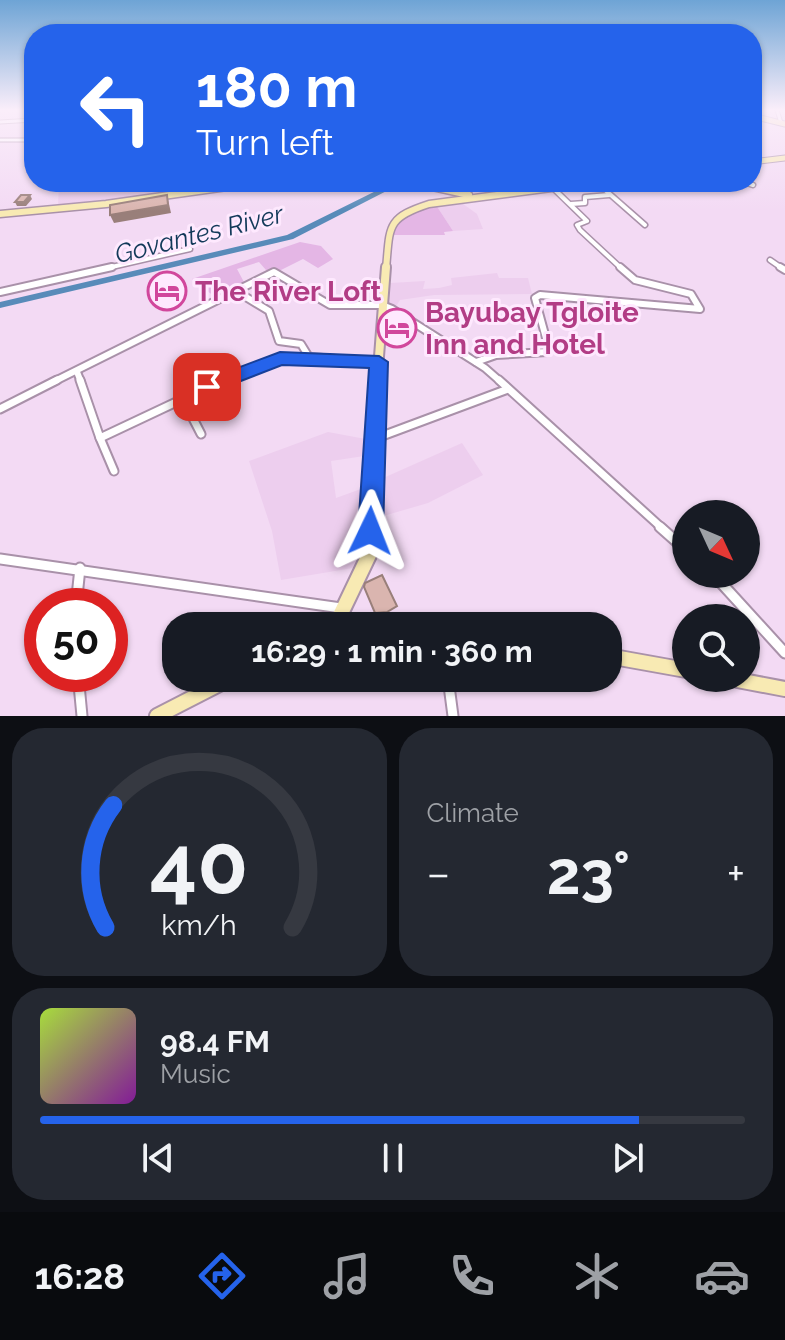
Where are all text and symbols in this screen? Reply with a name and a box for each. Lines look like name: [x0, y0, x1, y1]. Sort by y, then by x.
text: 180 m: [196, 54, 357, 120]
icon: left: [64, 56, 168, 160]
text: Turn left: [196, 121, 334, 163]
water label: Govantes River: [112, 198, 287, 269]
hotel icon: The River Loft: [146, 270, 188, 312]
place label: The River Loft: [195, 275, 381, 308]
place label: Bayubay Tgloite Inn and Hotel: [425, 296, 639, 361]
hotel icon: Bayubay Tgloite Inn and Hotel: [376, 307, 418, 349]
pin: [173, 353, 241, 421]
icon: arrive: [185, 365, 229, 409]
position arrow: [328, 489, 412, 573]
north arrow: [672, 500, 760, 588]
map controls: [672, 500, 760, 692]
speed limit sign: 50: [24, 588, 128, 692]
button: search: [672, 604, 760, 692]
text: 16:29 · 1 min · 360 m: [251, 634, 533, 669]
text: Climate: [427, 798, 519, 828]
text: 40: [150, 816, 249, 913]
text: 23°: [547, 838, 630, 908]
text: −: [427, 848, 450, 899]
text: +: [727, 848, 745, 899]
text: km/h: [162, 908, 237, 942]
text: 98.4 FM: [160, 1024, 270, 1059]
text: Music: [160, 1059, 231, 1089]
icon: previous: [136, 1136, 180, 1180]
icon: pause: [371, 1136, 415, 1180]
icon: next: [606, 1136, 650, 1180]
icon: directions: [194, 1248, 250, 1304]
icon: music: [319, 1248, 375, 1304]
icon: phone: [444, 1248, 500, 1304]
icon: climate: [569, 1248, 625, 1304]
icon: car: [694, 1248, 750, 1304]
text: 16:28: [35, 1255, 125, 1297]

